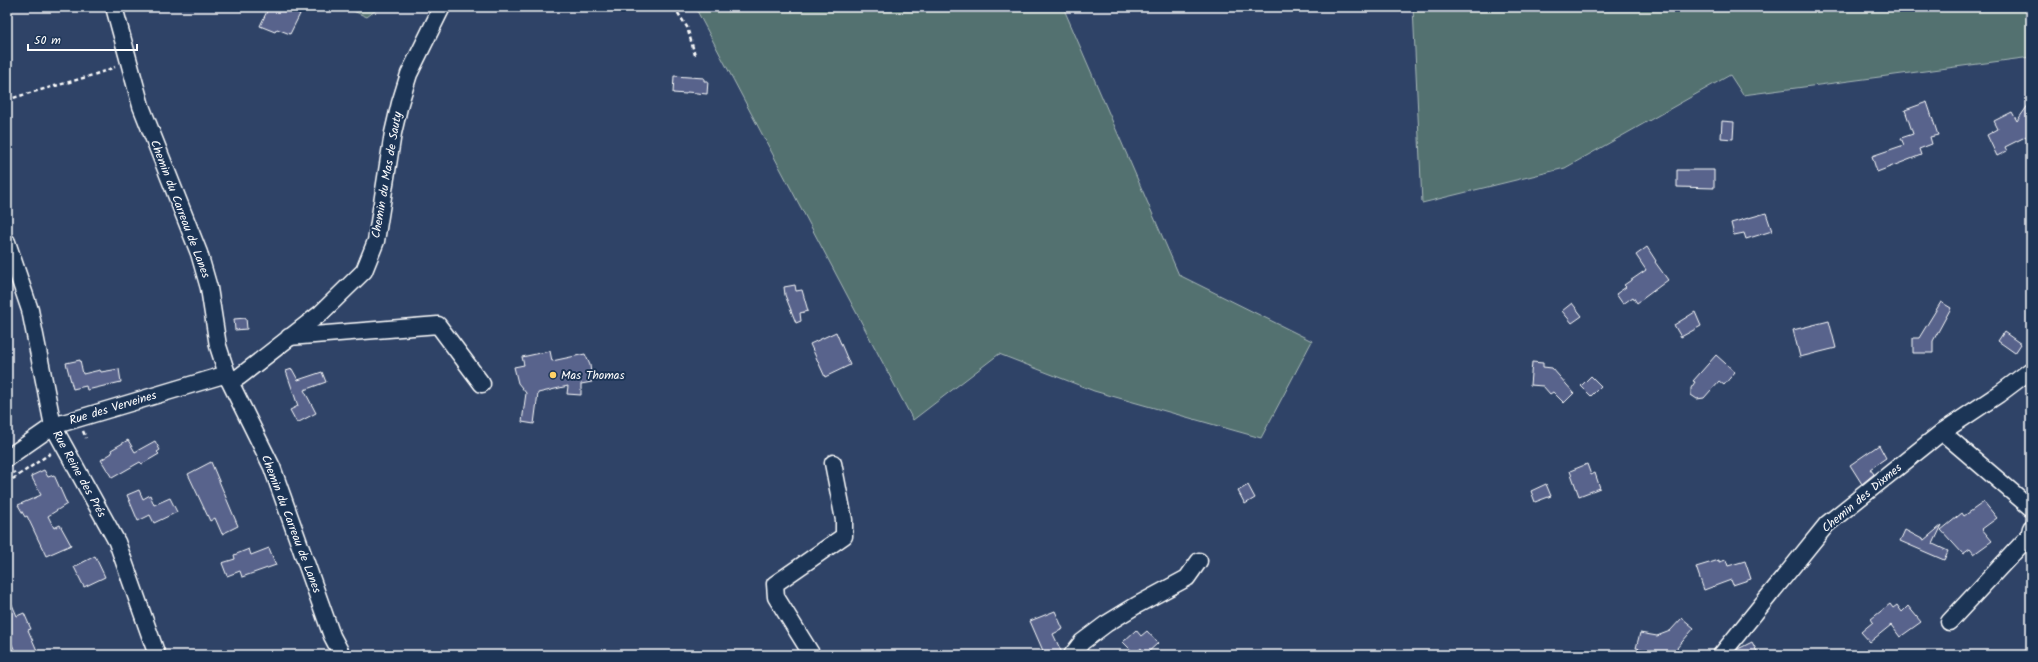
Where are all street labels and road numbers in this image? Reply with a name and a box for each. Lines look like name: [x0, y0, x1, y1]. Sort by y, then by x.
street label: Chemin du Mas de Sauty: [366, 110, 408, 240]
street label: Chemin du Carreau de Lanes: [145, 137, 215, 281]
street label: Rue des Verveines: [67, 386, 159, 430]
street label: Rue Reine des Prés: [47, 427, 111, 521]
street label: Chemin du Carreau de Lanes: [256, 452, 326, 596]
street label: Chemin des Dixmes: [1818, 459, 1906, 537]

